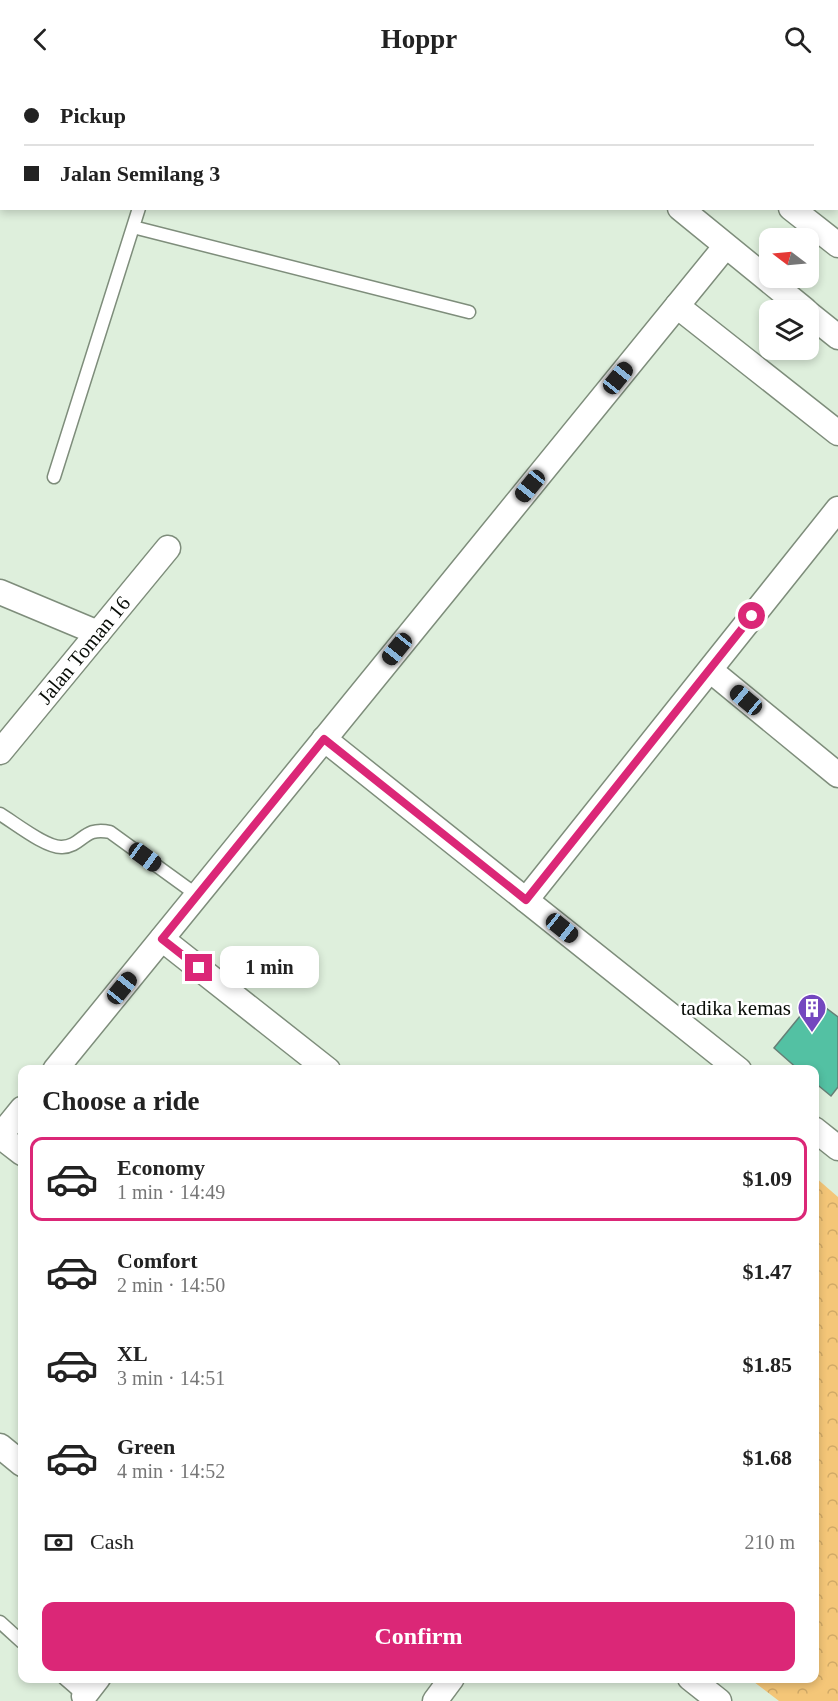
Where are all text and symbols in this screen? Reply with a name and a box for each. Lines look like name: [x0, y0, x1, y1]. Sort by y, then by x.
icon: back: [24, 23, 57, 56]
icon: search: [781, 23, 814, 56]
text: Hoppr: [381, 24, 457, 54]
text: Pickup: [60, 103, 126, 128]
text: Jalan Semilang 3: [60, 161, 220, 186]
north arrow: [759, 228, 819, 288]
map controls: [759, 228, 819, 360]
button: layers: [759, 300, 819, 360]
car: [600, 358, 636, 398]
car: [512, 466, 548, 506]
street label: Jalan Toman 16: [33, 591, 135, 709]
route start: [738, 602, 765, 629]
car: [379, 629, 415, 669]
car: [726, 682, 766, 718]
car: [125, 839, 165, 875]
car: [542, 910, 582, 946]
callout: 1 min: [220, 947, 319, 989]
route end: [185, 954, 212, 981]
text: 1 min: [245, 956, 294, 978]
car: [104, 968, 140, 1008]
building icon: tadika kemas: [796, 992, 828, 1034]
place label: tadika kemas: [681, 996, 791, 1020]
text: Choose a ride: [42, 1086, 200, 1116]
icon: car: [45, 1152, 99, 1206]
text: Economy: [117, 1155, 205, 1180]
text: $1.09: [743, 1166, 792, 1191]
text: 1 min · 14:49: [117, 1181, 225, 1203]
icon: car: [45, 1245, 99, 1299]
text: Comfort: [117, 1248, 198, 1273]
text: $1.47: [743, 1259, 792, 1284]
text: 2 min · 14:50: [117, 1274, 225, 1296]
icon: car: [45, 1338, 99, 1392]
text: XL: [117, 1341, 148, 1366]
text: $1.85: [743, 1352, 792, 1377]
text: 3 min · 14:51: [117, 1367, 225, 1389]
icon: car: [45, 1431, 99, 1485]
text: Green: [117, 1434, 175, 1459]
text: $1.68: [743, 1445, 792, 1470]
text: 4 min · 14:52: [117, 1460, 225, 1482]
icon: cash: [42, 1526, 75, 1559]
text: Cash: [90, 1529, 134, 1554]
text: 210 m: [744, 1531, 795, 1553]
button: Confirm: [42, 1602, 795, 1671]

